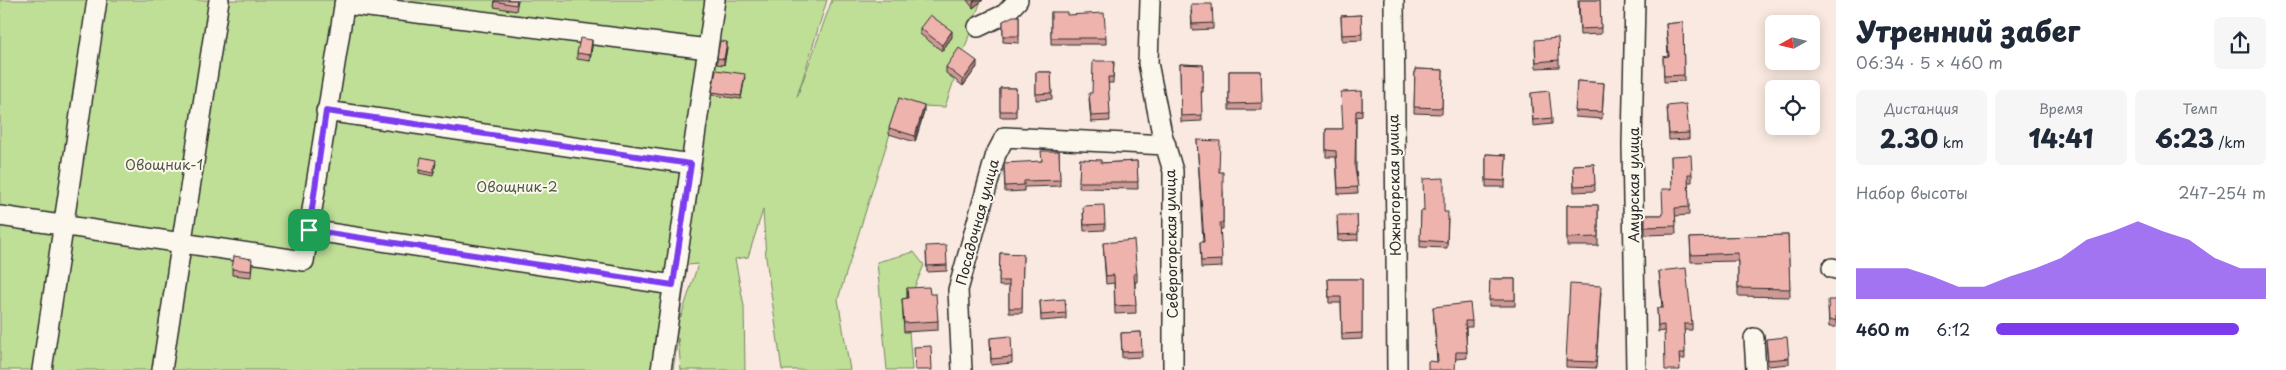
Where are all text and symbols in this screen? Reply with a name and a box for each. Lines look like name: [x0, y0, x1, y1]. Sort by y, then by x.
text: Утренний забег: [1856, 9, 2080, 52]
north arrow: [1765, 15, 1820, 70]
map controls: [1765, 15, 1820, 135]
button: share: [2214, 17, 2266, 69]
text: 06:34 · 5 × 460 m: [1856, 50, 2003, 74]
button: locate: [1765, 80, 1820, 135]
text: Дистанция: [1885, 98, 1959, 119]
text: Время: [2039, 98, 2083, 119]
text: Темп: [2183, 98, 2218, 119]
street label: Южногорская улица: [1382, 114, 1406, 256]
text: 2.30: [1880, 119, 1938, 157]
text: 14:41: [2028, 119, 2094, 157]
text: 6:23: [2155, 119, 2214, 157]
street label: Амурская улица: [1623, 127, 1644, 243]
text: km: [1938, 132, 1964, 153]
text: /km: [2214, 132, 2245, 153]
park label: Овощник-1: [125, 154, 203, 175]
street label: Посадочная улица: [950, 156, 1004, 287]
street label: Северогорская улица: [1159, 169, 1183, 319]
park label: Овощник-2: [476, 176, 558, 197]
text: Набор высоты: [1856, 180, 1968, 204]
text: 247–254 m: [2178, 180, 2266, 204]
pin: [288, 209, 330, 251]
icon: arrive: [295, 216, 323, 244]
text: 460 m: [1856, 317, 1909, 341]
text: 6:12: [1936, 317, 1970, 341]

